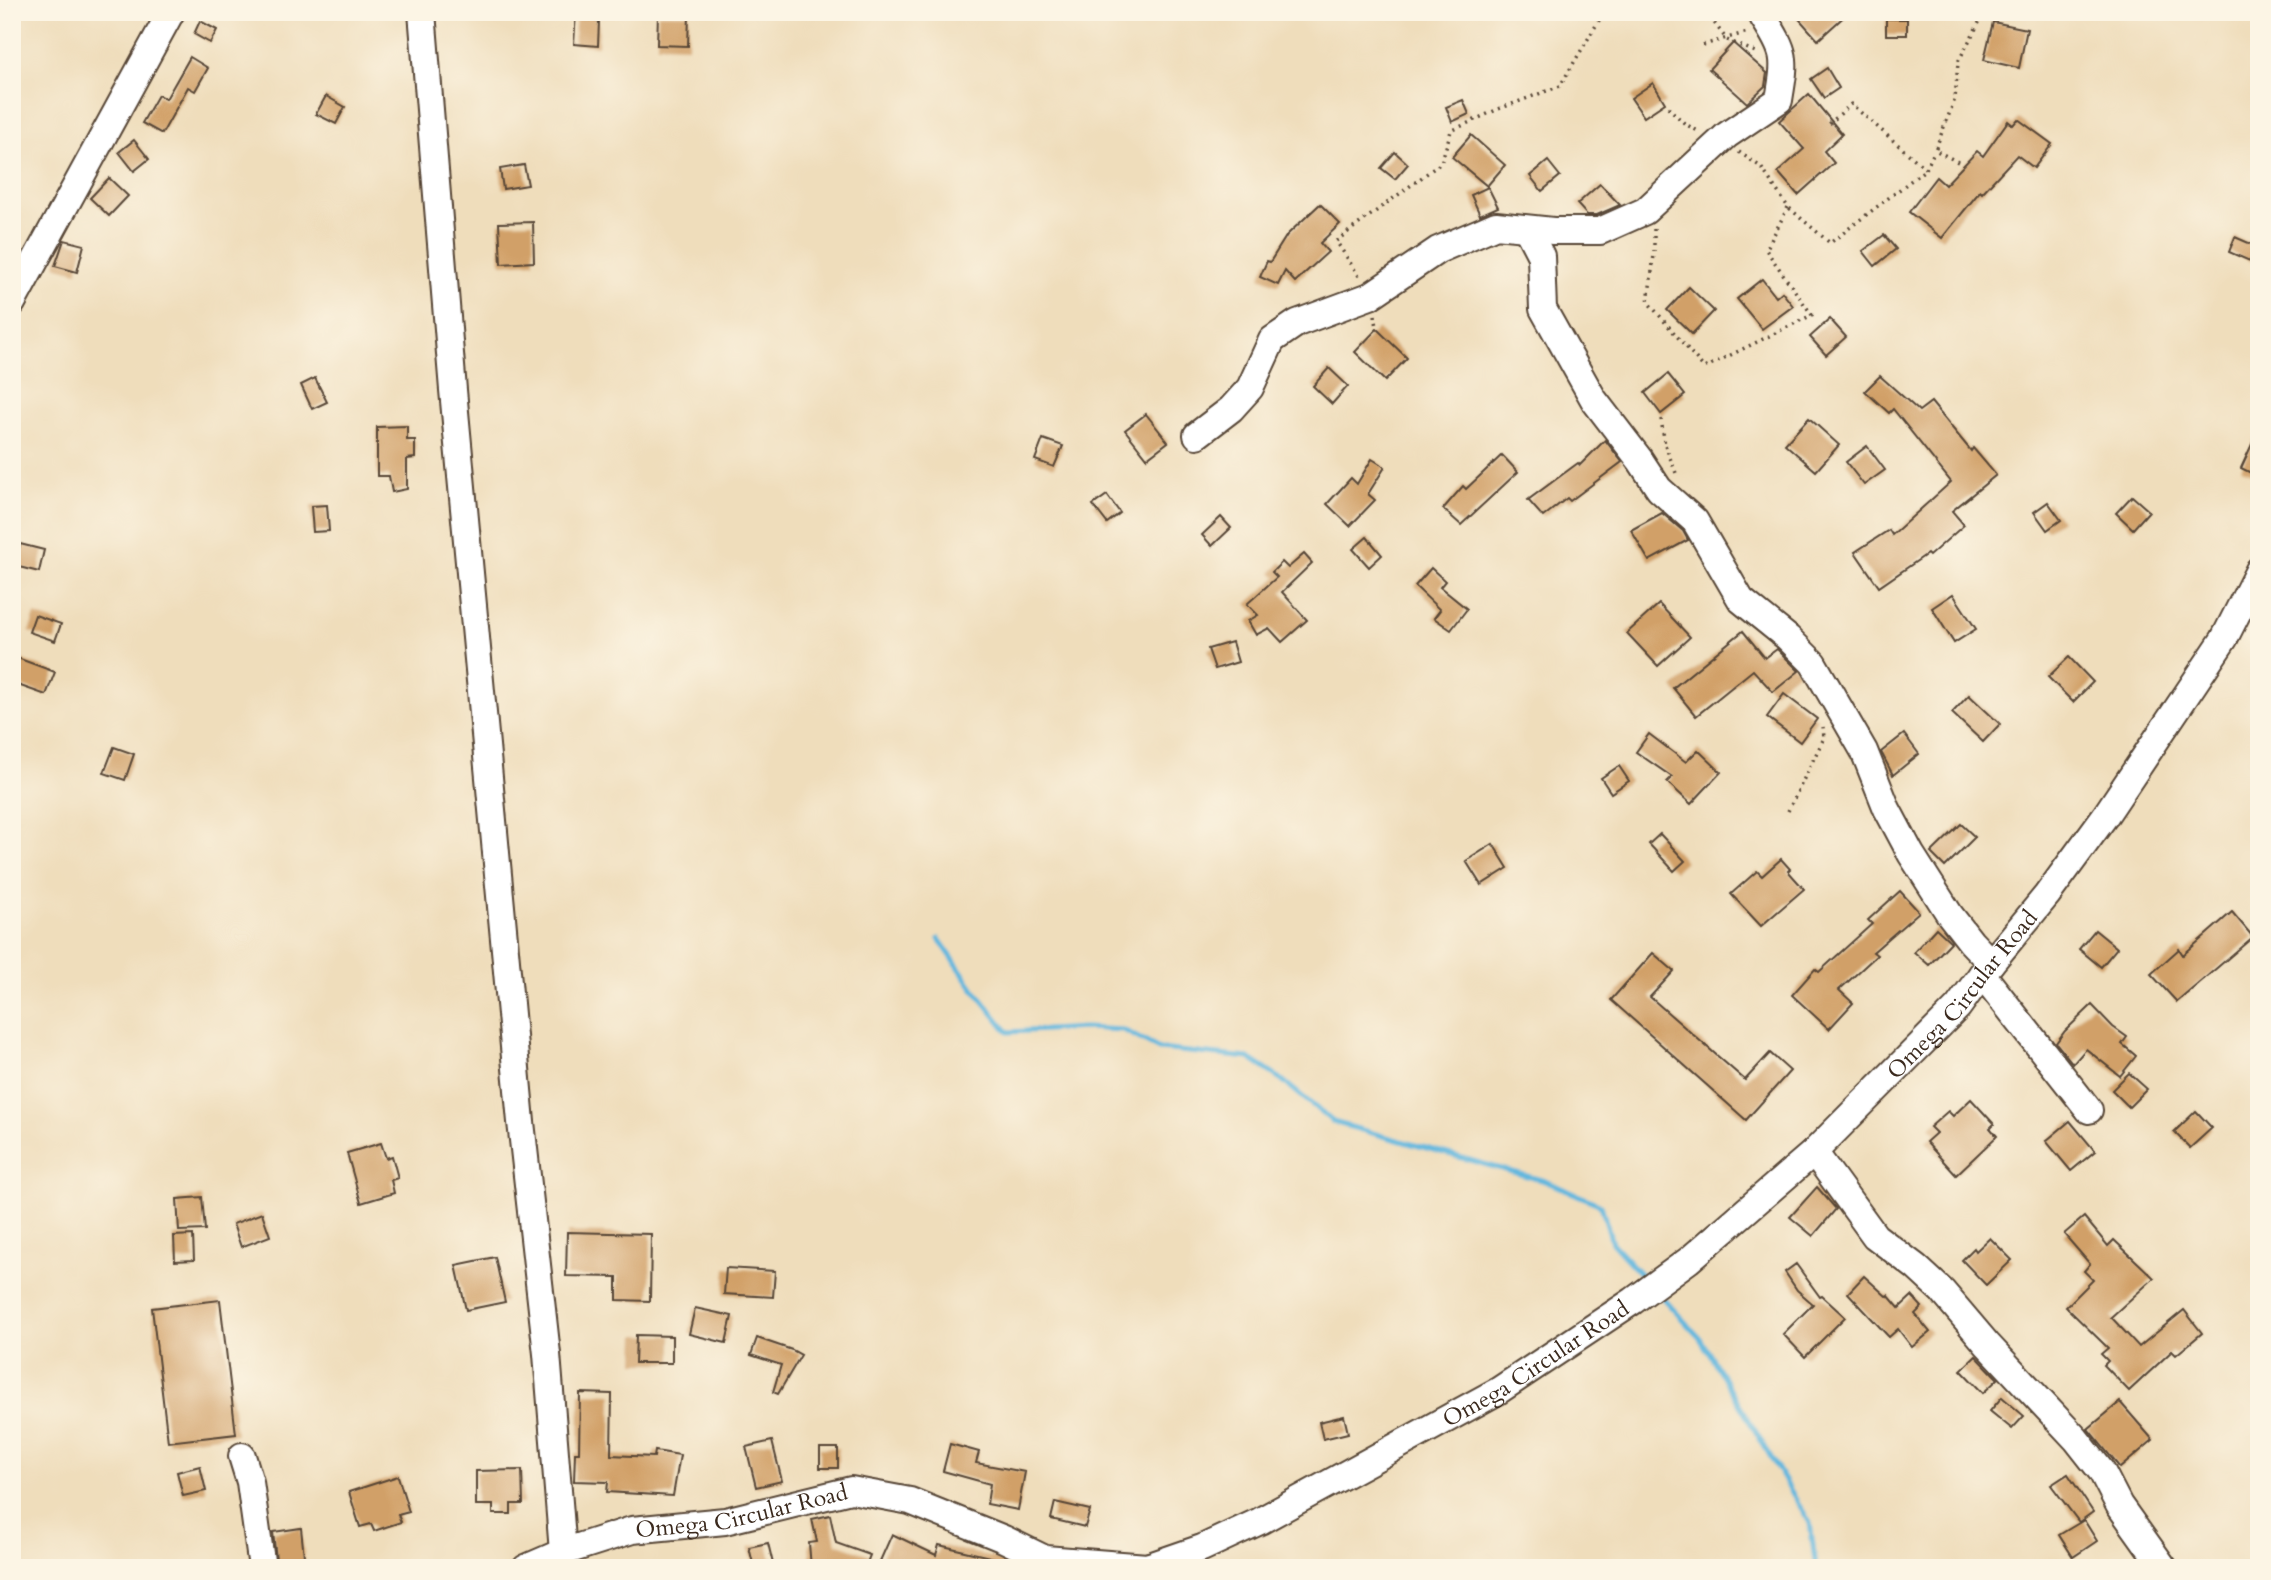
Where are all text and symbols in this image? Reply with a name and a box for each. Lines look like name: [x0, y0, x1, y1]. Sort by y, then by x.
street label: Omega Circular Road: [1880, 903, 2045, 1086]
street label: Omega Circular Road: [1437, 1292, 1635, 1434]
street label: Omega Circular Road: [634, 1476, 851, 1545]

